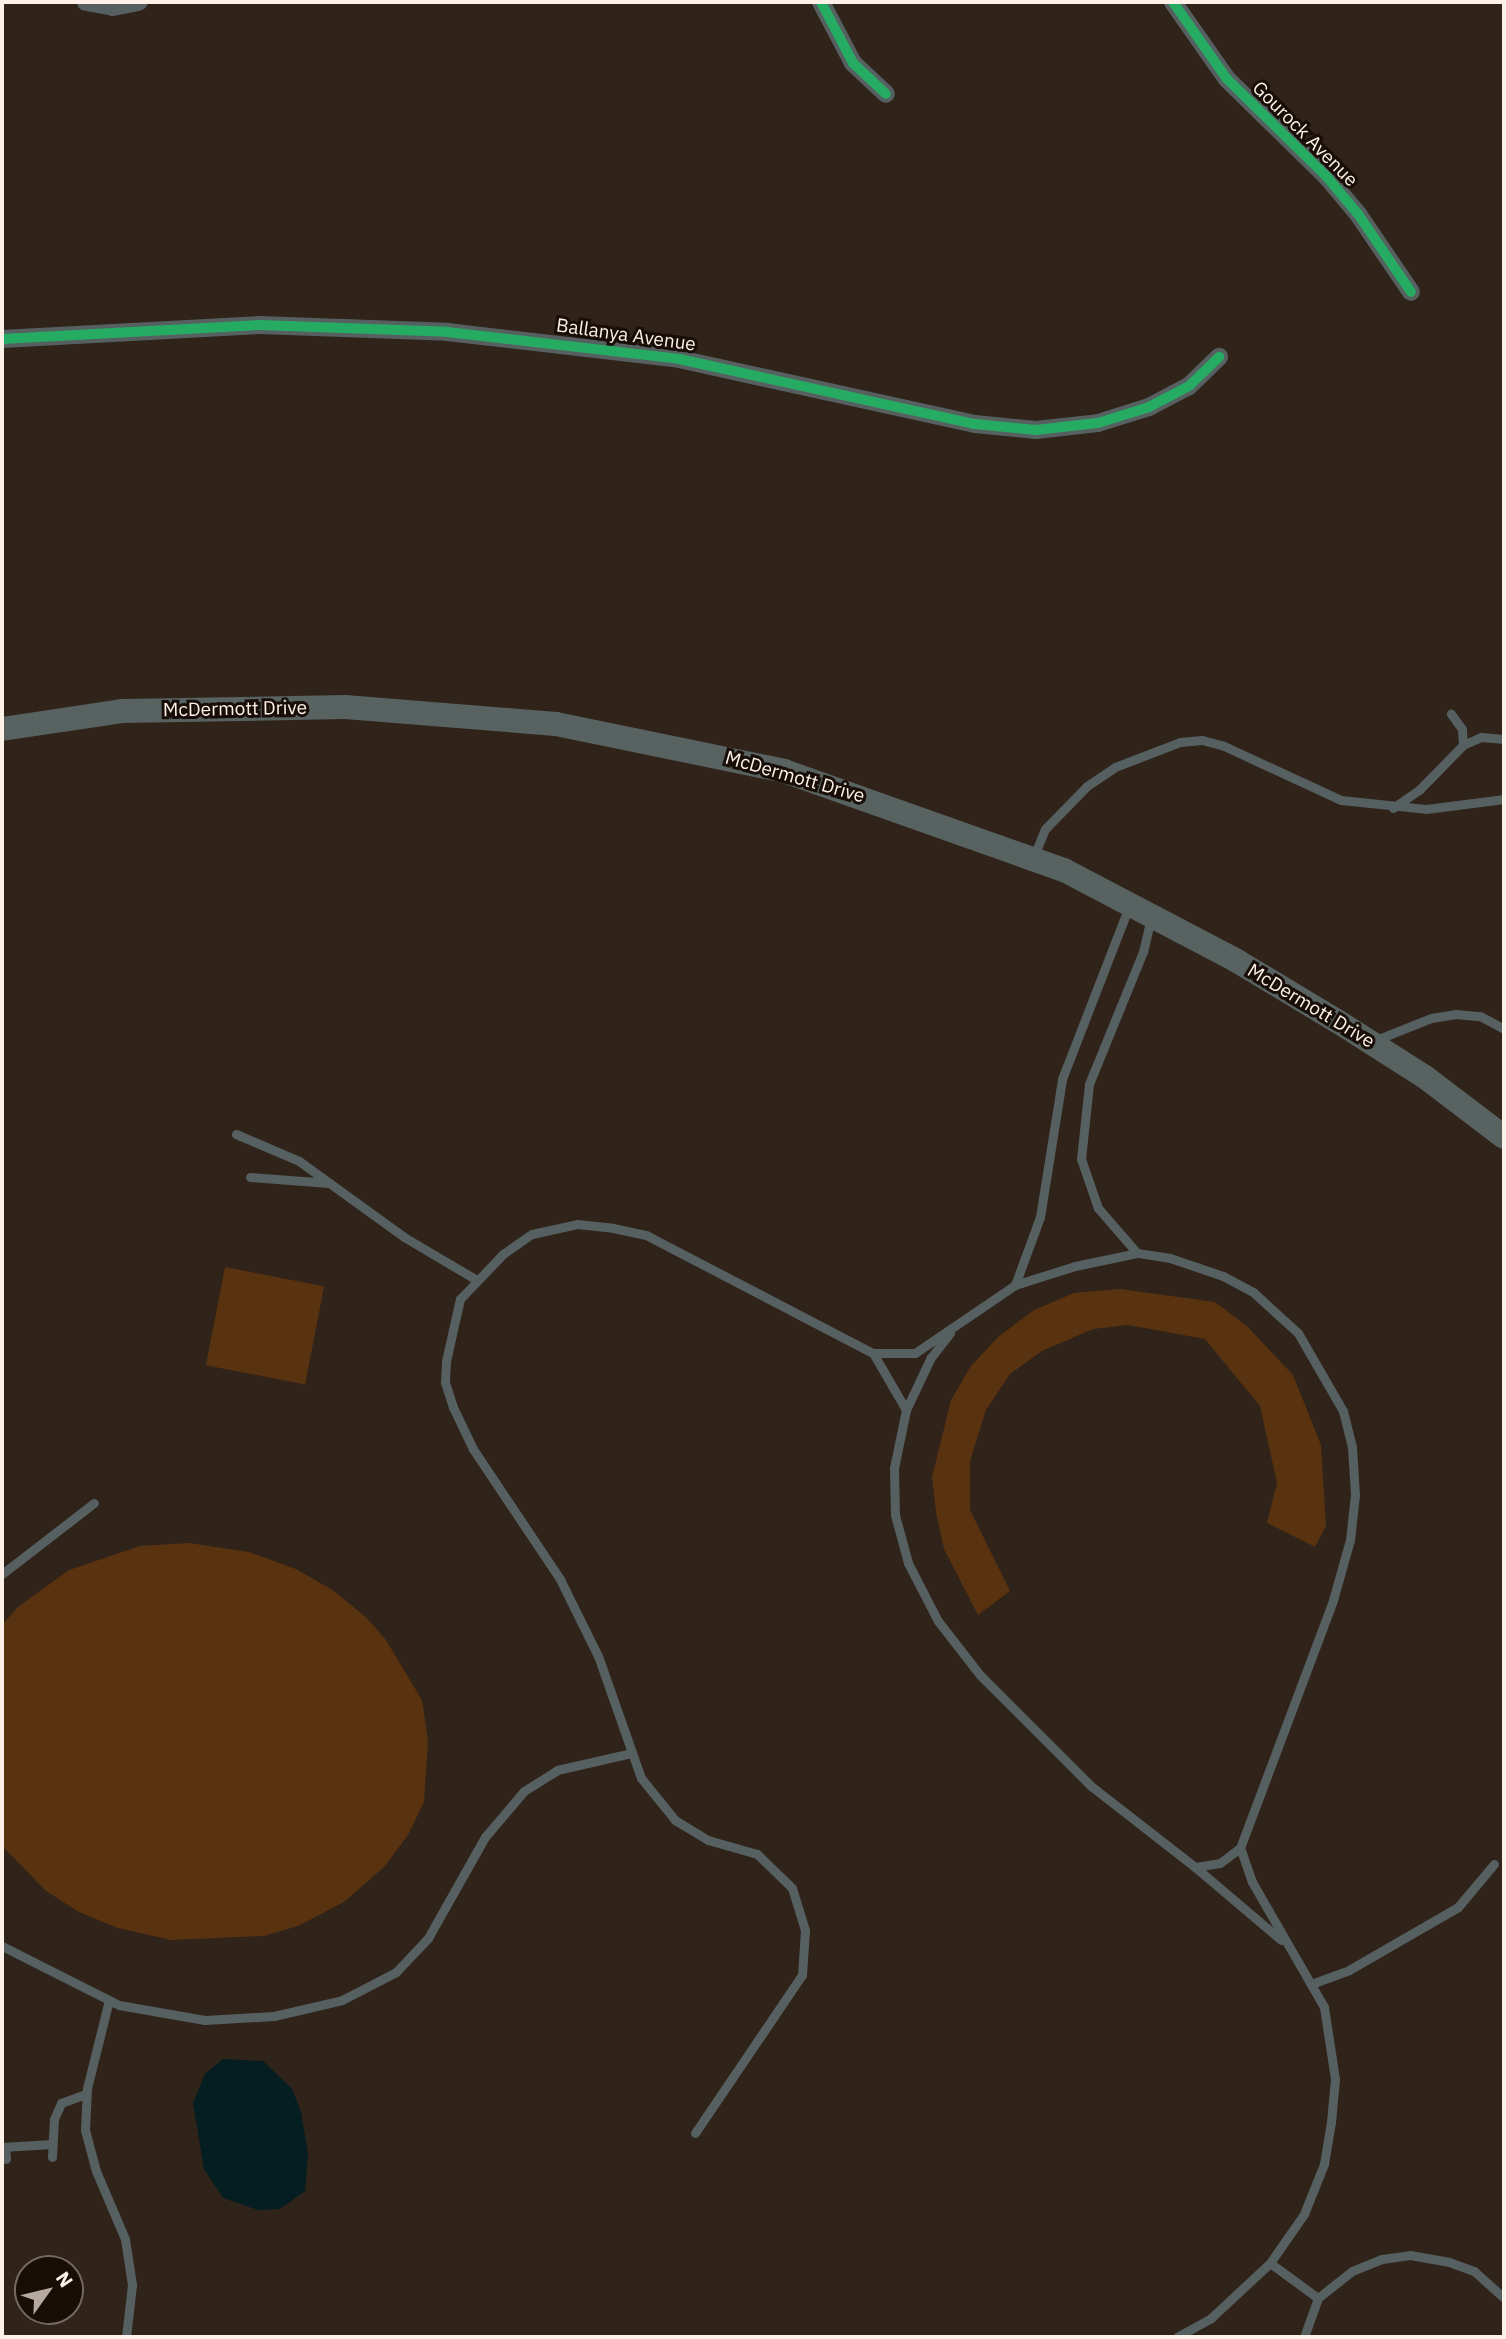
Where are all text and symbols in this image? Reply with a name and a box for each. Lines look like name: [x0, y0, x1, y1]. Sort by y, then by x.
street label: Gourock Avenue: [1248, 77, 1362, 191]
street label: Ballanya Avenue: [555, 314, 697, 356]
street label: McDermott Drive: [163, 696, 307, 722]
street label: McDermott Drive: [723, 746, 867, 808]
street label: McDermott Drive: [1243, 959, 1379, 1053]
north arrow: [14, 2255, 84, 2325]
text: N: [51, 2267, 79, 2292]

